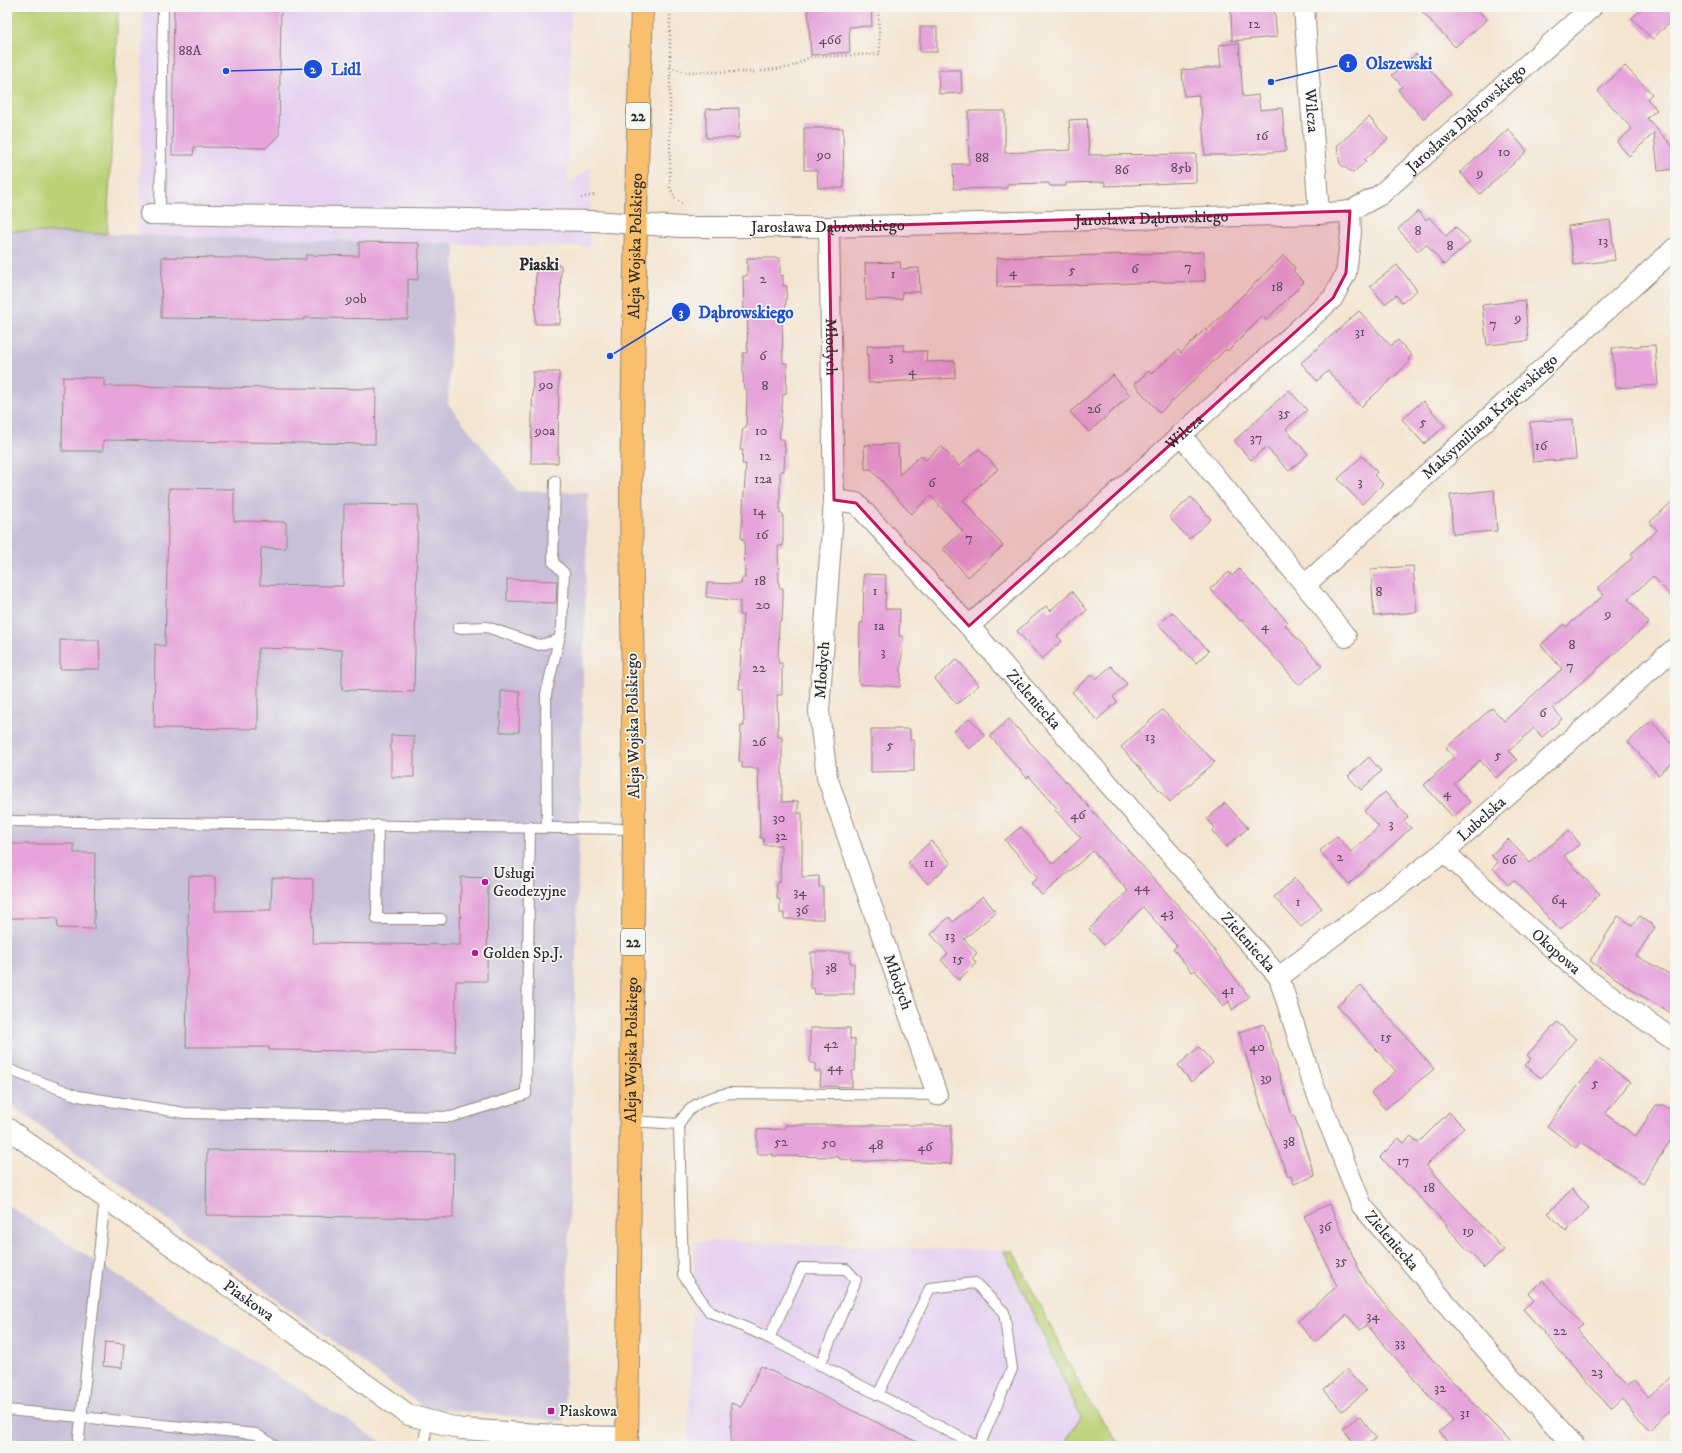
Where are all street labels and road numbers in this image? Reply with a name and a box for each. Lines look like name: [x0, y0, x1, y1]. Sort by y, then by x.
street label: Jarosława Dąbrowskiego: [1401, 60, 1531, 178]
street label: Wilcza: [1300, 87, 1323, 134]
road number: 22: [626, 103, 650, 129]
street label: Aleja Wojska Polskiego: [624, 173, 647, 319]
street label: Jarosława Dąbrowskiego: [1073, 206, 1229, 231]
street label: Jarosława Dąbrowskiego: [749, 215, 905, 237]
street label: Młodych: [821, 318, 842, 377]
street label: Maksymiliana Krajewskiego: [1418, 350, 1562, 484]
street label: Wilcza: [1161, 410, 1208, 455]
street label: Młodych: [810, 640, 834, 700]
street label: Aleja Wojska Polskiego: [622, 653, 644, 799]
street label: Zieleniecka: [1002, 665, 1066, 733]
street label: Lubelska: [1453, 792, 1510, 846]
street label: Zieleniecka: [1216, 908, 1280, 976]
street label: Okopowa: [1527, 924, 1585, 979]
road number: 22: [621, 929, 645, 955]
street label: Młodych: [879, 951, 917, 1013]
street label: Aleja Wojska Polskiego: [621, 977, 642, 1123]
street label: Zieleniecka: [1360, 1206, 1424, 1275]
street label: Piaskowa: [219, 1276, 278, 1326]

